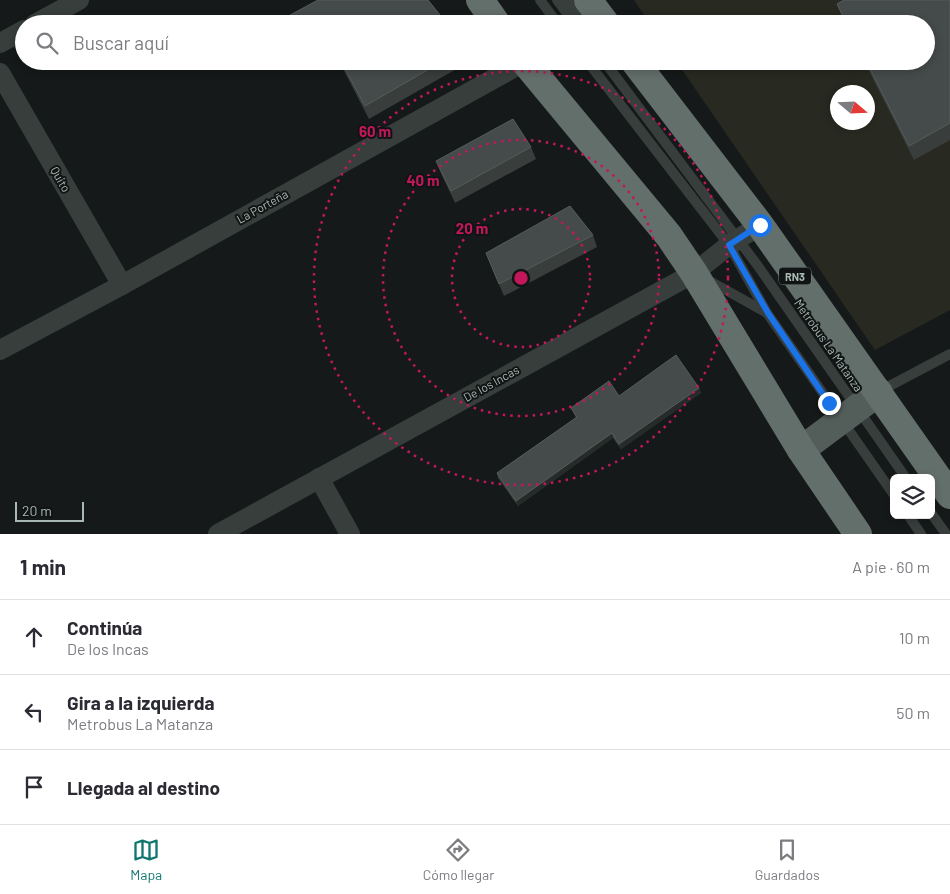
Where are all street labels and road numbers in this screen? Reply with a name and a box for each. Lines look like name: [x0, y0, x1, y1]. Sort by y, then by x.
street label: Quito: [48, 164, 74, 194]
street label: La Porteña: [234, 186, 290, 226]
road number: RN3: [779, 268, 811, 284]
street label: Metrobus La Matanza: [792, 296, 866, 394]
street label: De los Incas: [461, 362, 521, 404]

